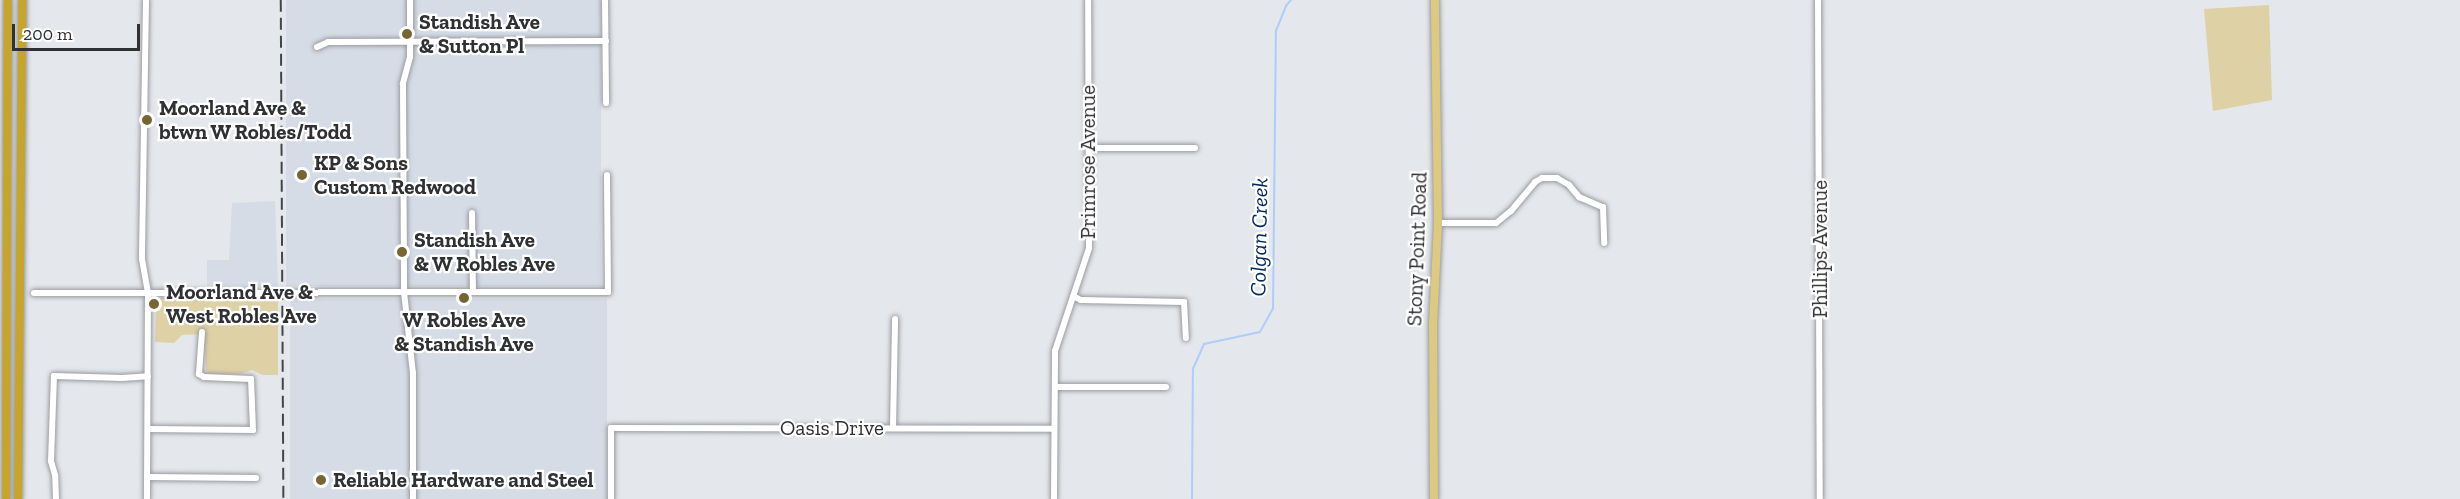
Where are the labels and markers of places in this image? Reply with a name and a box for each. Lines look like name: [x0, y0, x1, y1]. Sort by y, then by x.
place label: Standish Ave & Sutton Pl: [419, 9, 540, 59]
marker: Standish Ave & Sutton Pl: [400, 27, 414, 41]
place label: Moorland Ave & btwn W Robles/Todd: [159, 95, 353, 145]
marker: Moorland Ave & btwn W Robles/Todd: [140, 113, 154, 127]
place label: KP & Sons Custom Redwood: [314, 150, 476, 200]
marker: KP & Sons Custom Redwood: [295, 168, 309, 182]
place label: Standish Ave & W Robles Ave: [414, 227, 557, 277]
marker: Standish Ave & W Robles Ave: [395, 245, 409, 259]
place label: Moorland Ave & West Robles Ave: [166, 279, 317, 329]
marker: W Robles Ave & Standish Ave: [457, 291, 471, 305]
marker: Moorland Ave & West Robles Ave: [147, 297, 161, 311]
place label: W Robles Ave & Standish Ave: [394, 307, 534, 357]
place label: Reliable Hardware and Steel: [333, 467, 594, 493]
marker: Reliable Hardware and Steel: [314, 473, 328, 487]

